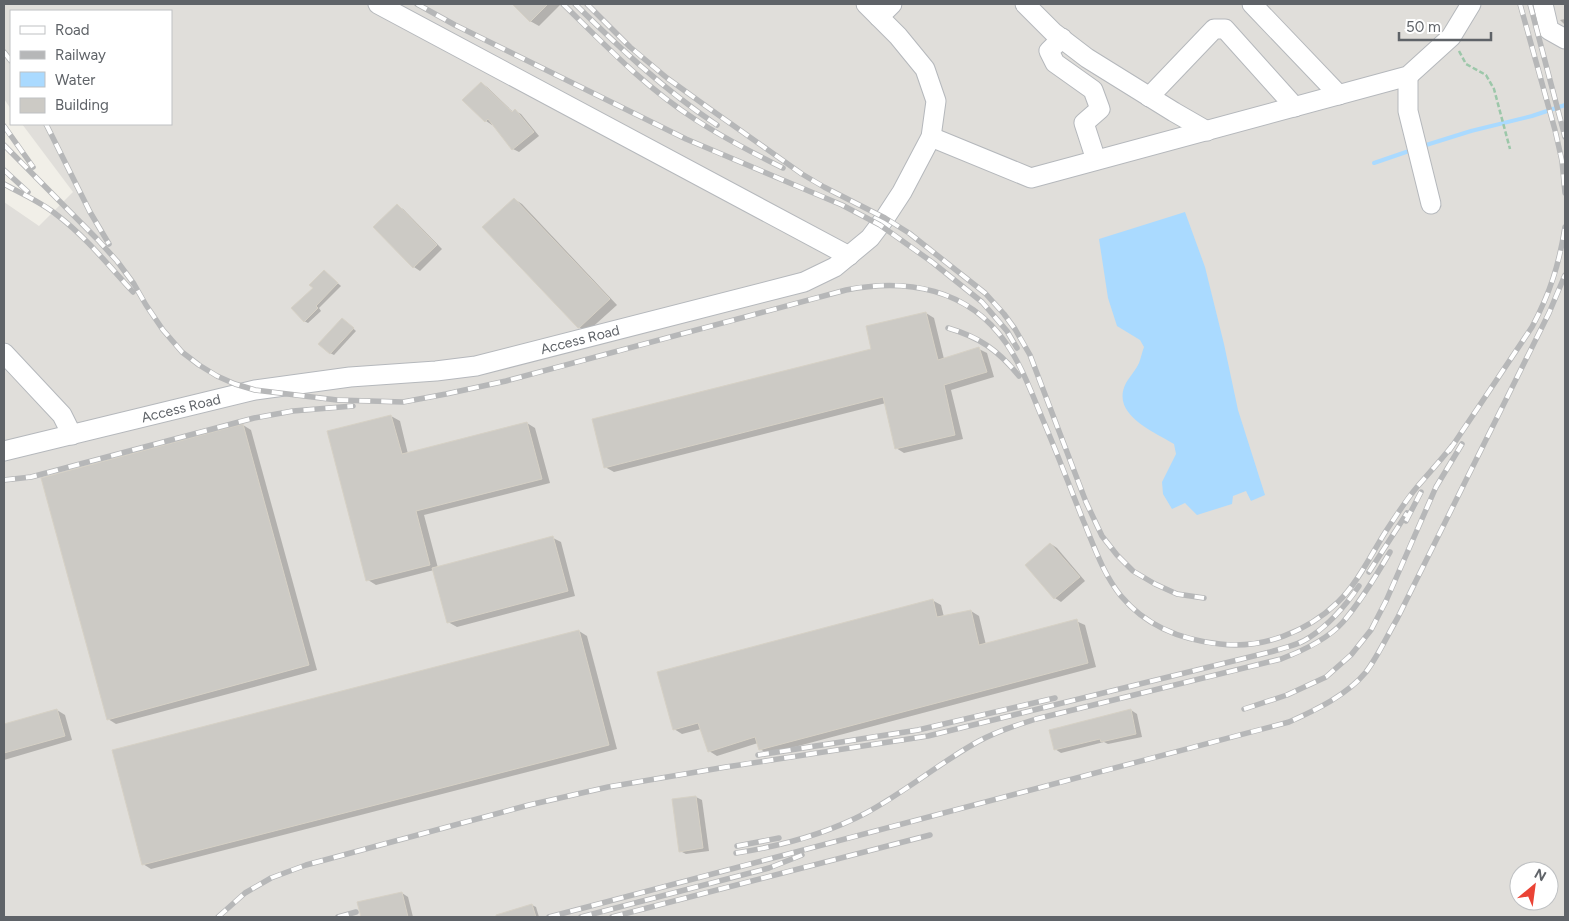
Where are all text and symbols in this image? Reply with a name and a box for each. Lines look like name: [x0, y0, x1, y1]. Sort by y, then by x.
legend: [10, 10, 172, 125]
scale bar: [1399, 10, 1492, 42]
text: 50 m: [1406, 18, 1441, 36]
text: Road: [55, 21, 90, 39]
text: Railway: [55, 46, 106, 64]
text: Water: [55, 71, 95, 89]
text: Building: [55, 96, 109, 114]
street label: Access Road: [539, 322, 621, 358]
street label: Access Road: [140, 391, 222, 426]
north arrow: [1509, 861, 1559, 911]
text: N: [1531, 865, 1549, 885]

